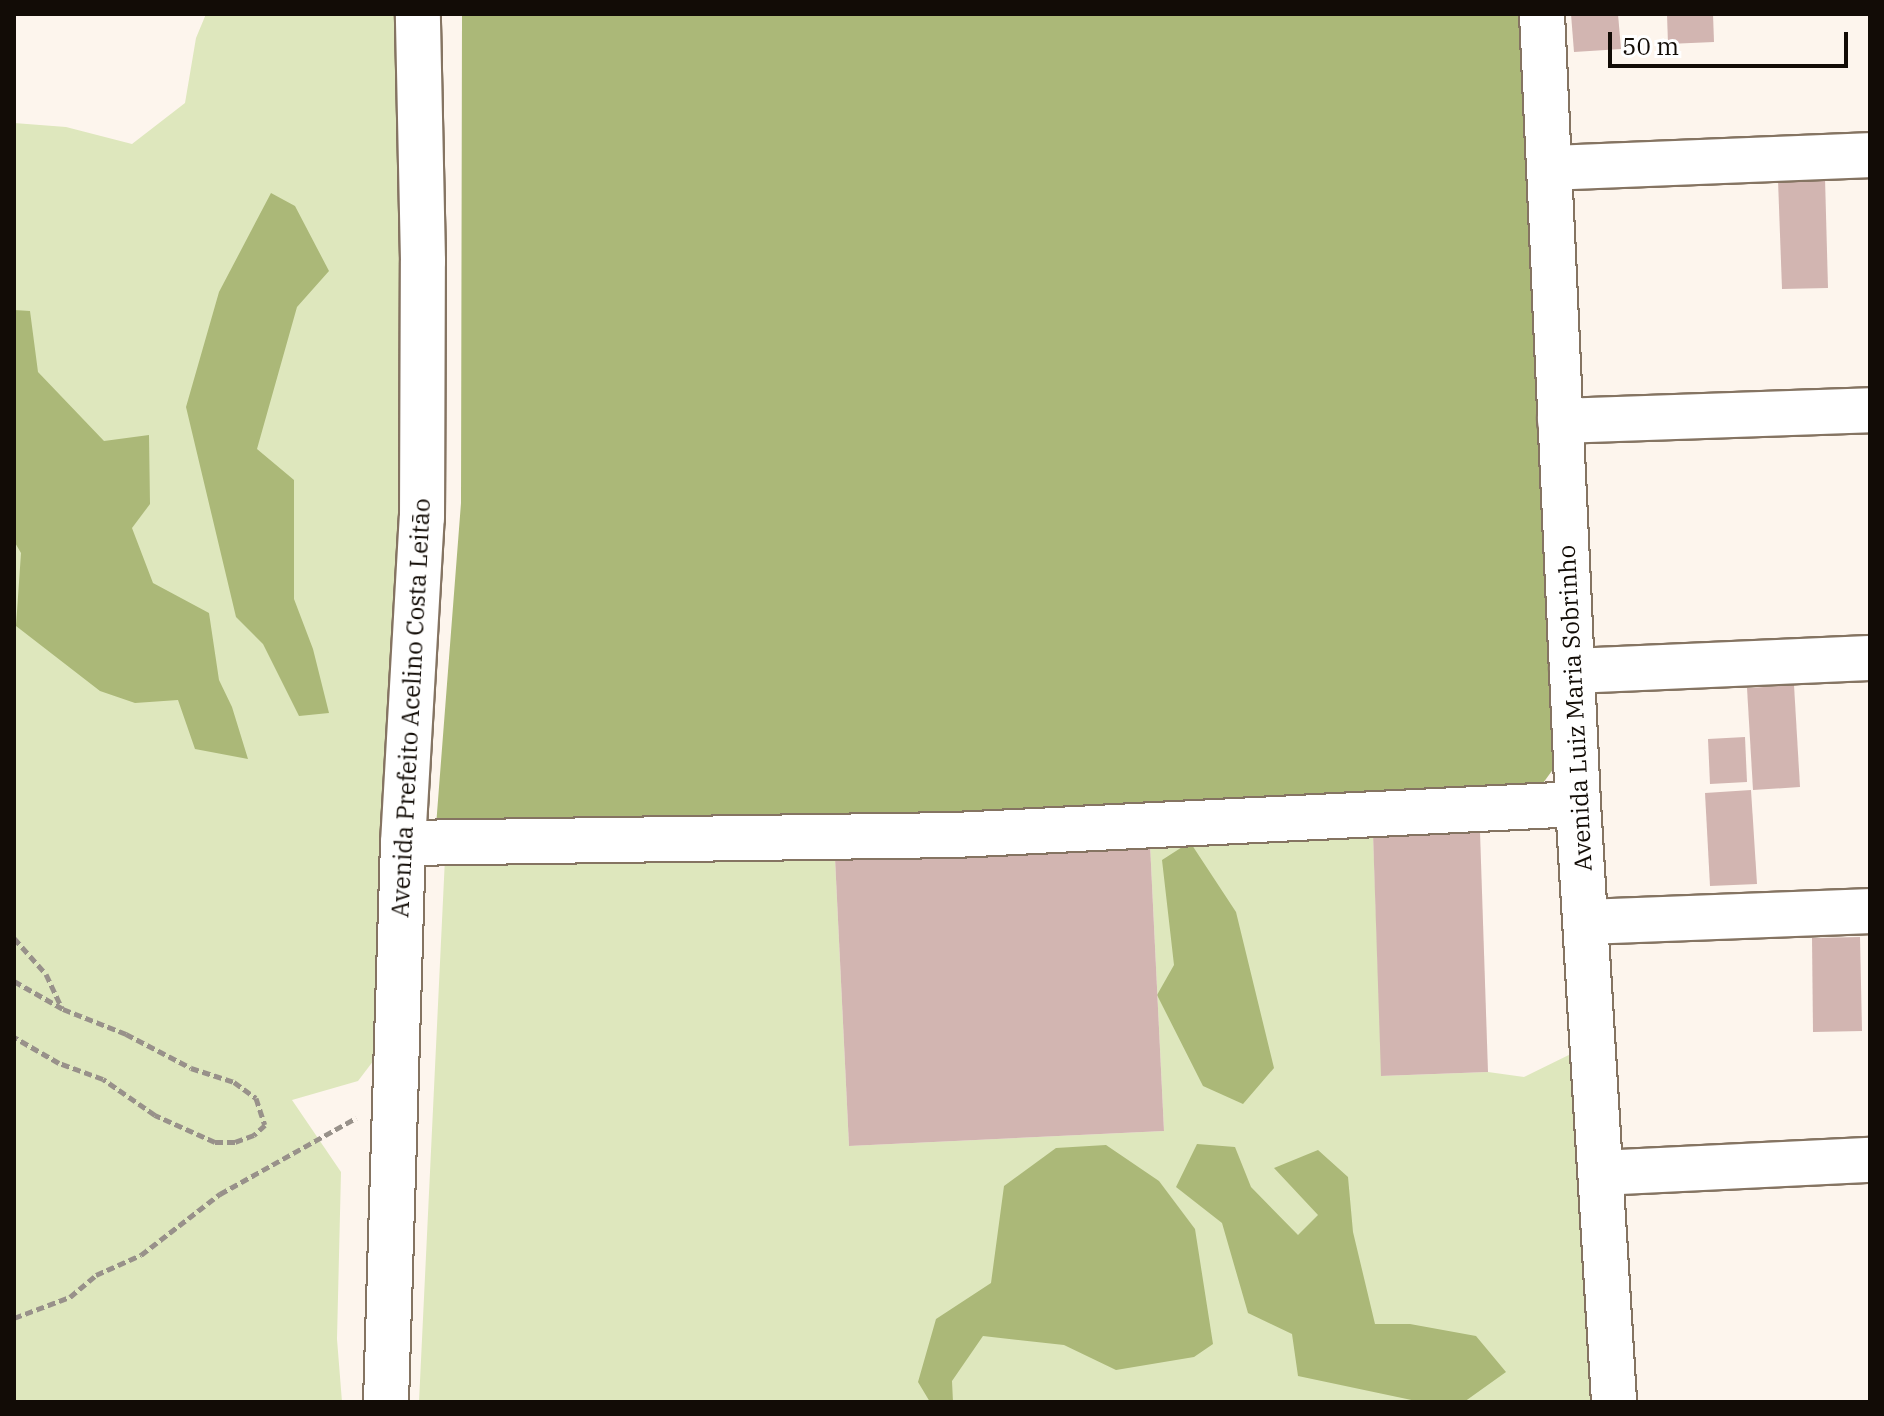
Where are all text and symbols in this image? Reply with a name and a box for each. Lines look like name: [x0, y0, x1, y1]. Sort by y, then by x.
scale bar: [1612, 16, 1852, 66]
text: 50 m: [1622, 30, 1679, 62]
street label: Avenida Prefeito Acelino Costa Leitão: [386, 498, 436, 918]
street label: Avenida Luiz Maria Sobrinho: [1552, 544, 1598, 872]

